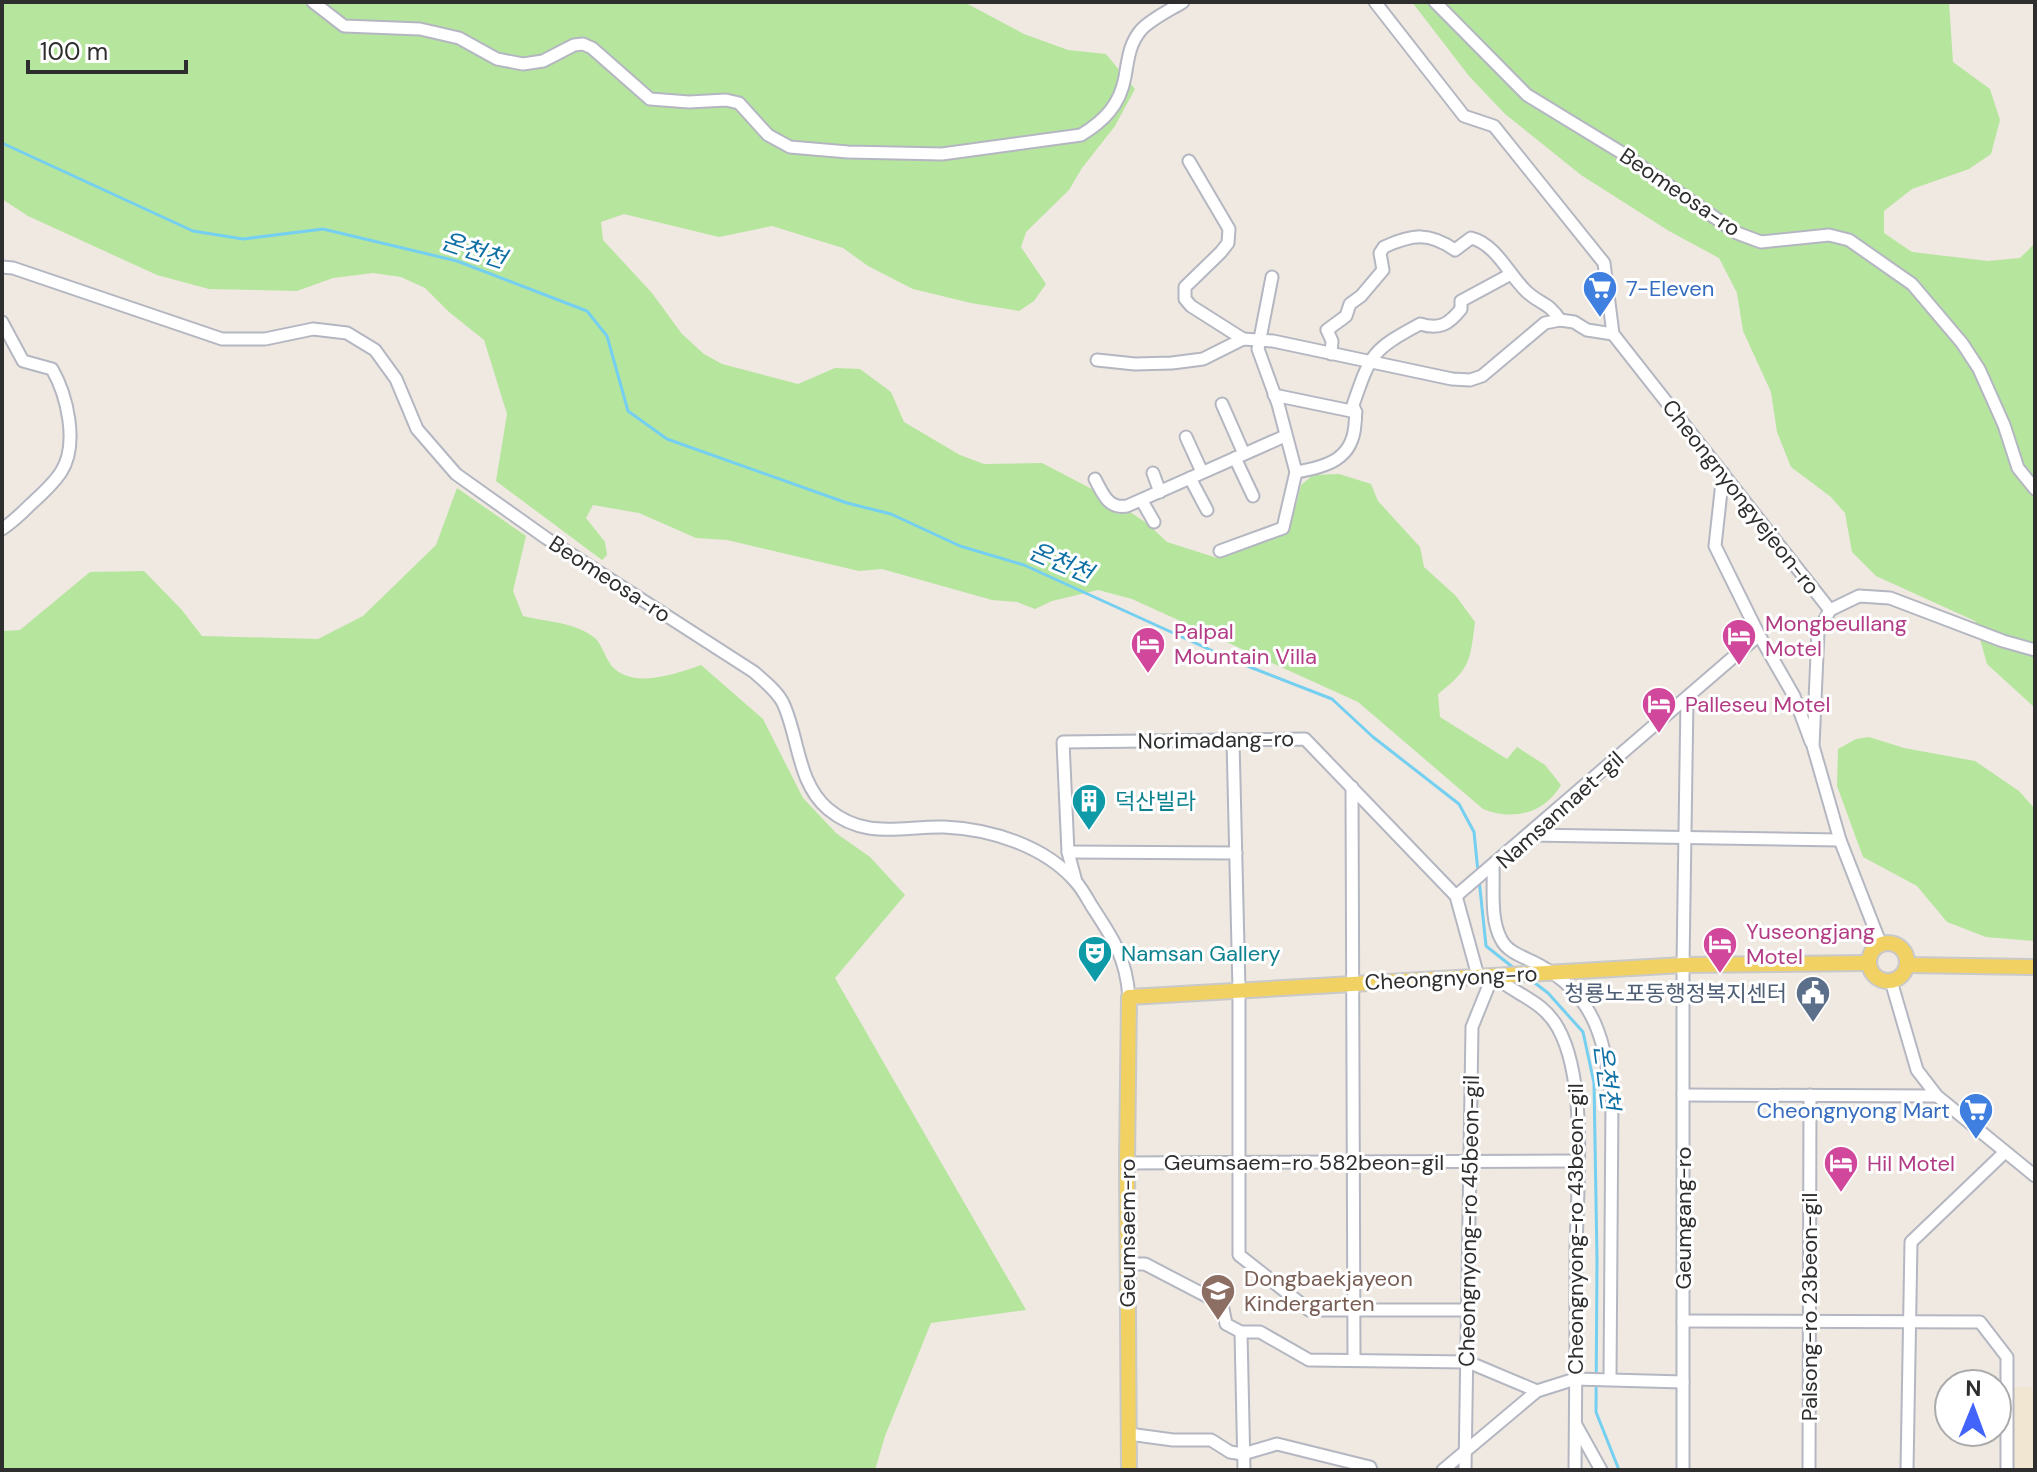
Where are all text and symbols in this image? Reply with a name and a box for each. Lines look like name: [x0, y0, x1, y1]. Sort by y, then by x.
scale bar: [28, 24, 186, 74]
text: 100 m: [40, 36, 108, 67]
street label: Beomeosa-ro: [1614, 141, 1746, 243]
water label: 온천천: [438, 225, 513, 276]
supermarket icon: 7-Eleven: [1581, 269, 1619, 319]
place label: 7-Eleven: [1626, 274, 1714, 303]
street label: Cheongnyongyejeon-ro: [1656, 393, 1826, 601]
street label: Beomeosa-ro: [544, 529, 676, 629]
water label: 온천천: [1024, 535, 1100, 590]
place label: Mongbeullang Motel: [1765, 609, 1907, 663]
place label: Palpal Mountain Villa: [1174, 617, 1317, 671]
hotel icon: Mongbeullang Motel: [1720, 617, 1758, 667]
hotel icon: Palpal Mountain Villa: [1129, 625, 1167, 675]
hotel icon: Palleseu Motel: [1640, 685, 1678, 735]
place label: Palleseu Motel: [1685, 690, 1830, 719]
street label: Norimadang-ro: [1137, 724, 1295, 756]
street label: Namsannaet-gil: [1490, 745, 1630, 875]
building icon: 덕산빌라: [1070, 782, 1108, 832]
place label: 덕산빌라: [1115, 787, 1196, 816]
place label: Yuseongjang Motel: [1746, 917, 1875, 971]
hotel icon: Yuseongjang Motel: [1701, 925, 1739, 975]
theatre icon: Namsan Gallery: [1076, 934, 1114, 984]
place label: Namsan Gallery: [1121, 939, 1281, 968]
street label: Cheongnyong-ro: [1364, 959, 1538, 997]
public building icon: 청룡노포동행정복지센터: [1794, 974, 1832, 1024]
place label: 청룡노포동행정복지센터: [1564, 979, 1787, 1008]
water label: 온천천: [1588, 1042, 1627, 1115]
street label: Cheongnyong-ro 45beon-gil: [1452, 1075, 1486, 1367]
street label: Cheongnyong-ro 43beon-gil: [1561, 1083, 1590, 1375]
supermarket icon: Cheongnyong Mart: [1957, 1091, 1995, 1141]
place label: Cheongnyong Mart: [1757, 1096, 1950, 1125]
hotel icon: Hil Motel: [1822, 1144, 1860, 1194]
street label: Geumgang-ro: [1669, 1146, 1698, 1290]
street label: Geumsaem-ro 582beon-gil: [1164, 1148, 1444, 1177]
place label: Hil Motel: [1867, 1149, 1955, 1178]
street label: Geumsaem-ro: [1113, 1158, 1142, 1308]
street label: Palsong-ro 23beon-gil: [1795, 1193, 1824, 1421]
place label: Dongbaekjayeon Kindergarten: [1244, 1264, 1413, 1318]
school or university icon: Dongbaekjayeon Kindergarten: [1199, 1272, 1237, 1322]
north arrow: [1933, 1368, 2013, 1448]
text: N: [1965, 1374, 1982, 1403]

